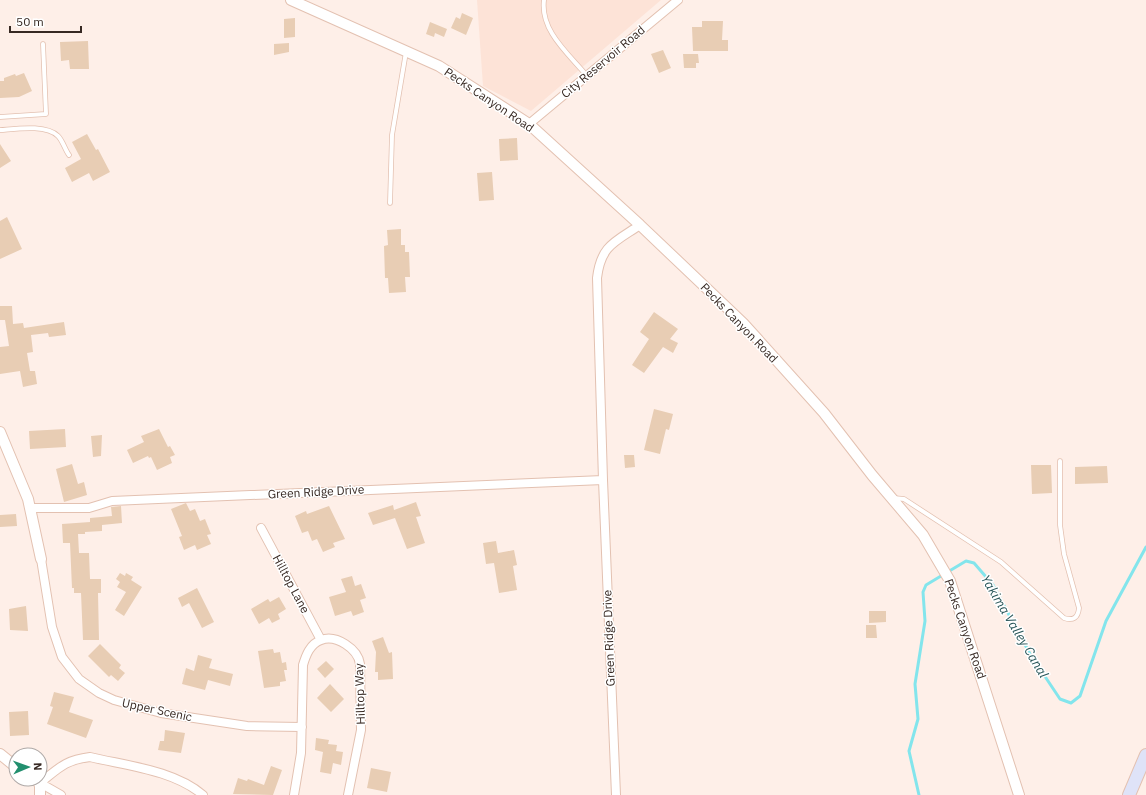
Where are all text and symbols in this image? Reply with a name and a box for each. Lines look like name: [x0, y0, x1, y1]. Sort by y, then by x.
scale bar: [10, 8, 81, 34]
text: 50 m: [16, 14, 44, 29]
street label: City Reservoir Road: [558, 22, 648, 101]
street label: Pecks Canyon Road: [442, 64, 537, 135]
street label: Pecks Canyon Road: [697, 280, 781, 366]
street label: Green Ridge Drive: [267, 481, 365, 502]
street label: Hilltop Lane: [270, 552, 313, 616]
water label: Yakima Valley Canal: [977, 572, 1052, 681]
street label: Pecks Canyon Road: [941, 577, 990, 681]
street label: Green Ridge Drive: [599, 589, 618, 687]
street label: Hilltop Way: [351, 663, 368, 725]
street label: Upper Scenic: [121, 695, 194, 724]
north arrow: [8, 747, 48, 787]
text: N: [31, 762, 45, 771]

